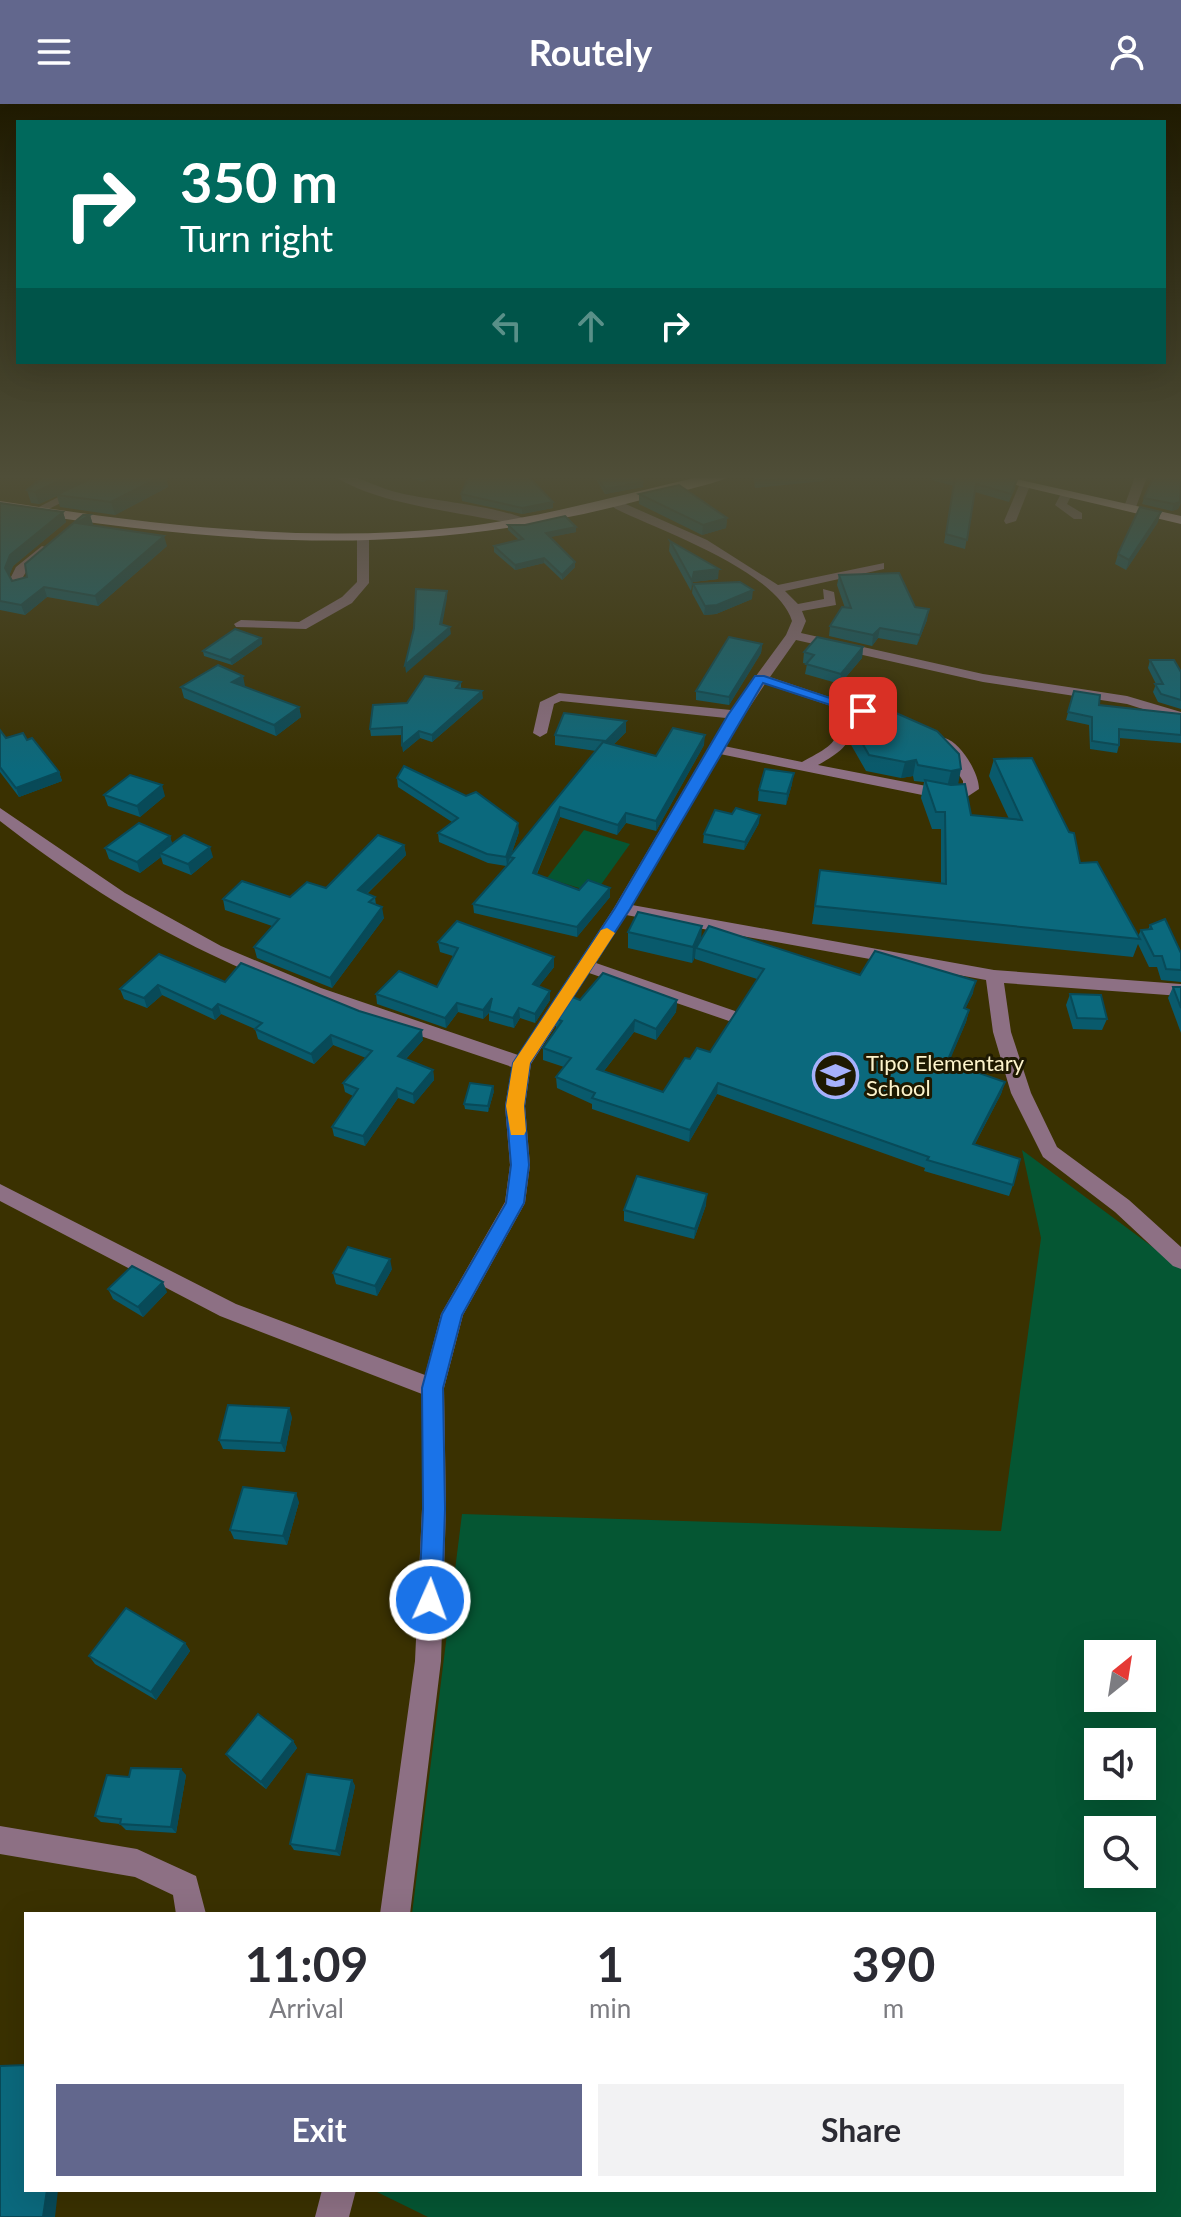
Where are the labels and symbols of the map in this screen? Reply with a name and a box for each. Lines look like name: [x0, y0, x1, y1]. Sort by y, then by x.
pin: [829, 677, 897, 745]
place label: Tipo Elementary School: [866, 1049, 1025, 1101]
school or university icon: Tipo Elementary School: [811, 1052, 859, 1100]
position arrow: [388, 1558, 472, 1642]
north arrow: [1084, 1640, 1156, 1712]

